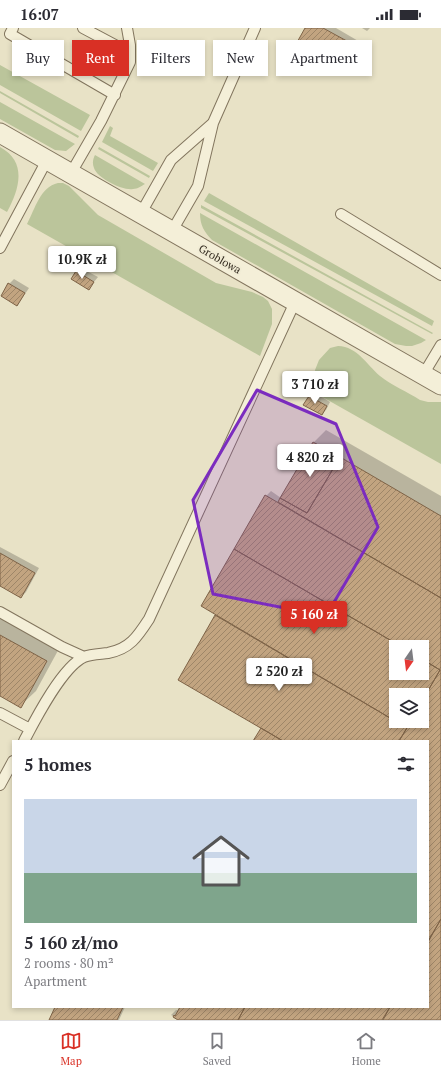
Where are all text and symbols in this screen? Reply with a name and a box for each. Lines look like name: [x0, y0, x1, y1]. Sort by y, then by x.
text: 16:07: [20, 4, 59, 24]
chip: Buy: [12, 40, 64, 76]
chip: Rent: [72, 40, 129, 76]
chip: Filters: [137, 40, 205, 76]
chip: New: [213, 40, 268, 76]
chip: Apartment: [276, 40, 372, 76]
street label: Groblowa: [196, 241, 244, 277]
pin: 10.9K zł: [41, 246, 123, 280]
text: 10.9K zł: [57, 250, 107, 268]
pin: 3 710 zł: [274, 371, 356, 405]
text: 3 710 zł: [291, 375, 339, 393]
pin: 4 820 zł: [269, 444, 351, 478]
text: 4 820 zł: [286, 448, 334, 466]
pin: 5 160 zł: [273, 601, 355, 635]
text: 5 160 zł: [290, 605, 338, 623]
north arrow: [389, 640, 429, 680]
map controls: [389, 640, 429, 728]
pin: 2 520 zł: [238, 658, 320, 692]
text: 2 520 zł: [255, 662, 303, 680]
button: layers: [389, 688, 429, 728]
text: 5 homes: [24, 753, 92, 776]
icon: filters: [395, 753, 417, 775]
icon: home: [185, 825, 257, 897]
text: 5 160 zł/mo: [24, 931, 118, 954]
text: 2 rooms · 80 m²: [24, 954, 114, 972]
text: Apartment: [24, 972, 87, 990]
tab: Map: [60, 1030, 82, 1068]
tab: Saved: [203, 1030, 231, 1068]
tab: Home: [352, 1030, 381, 1068]

